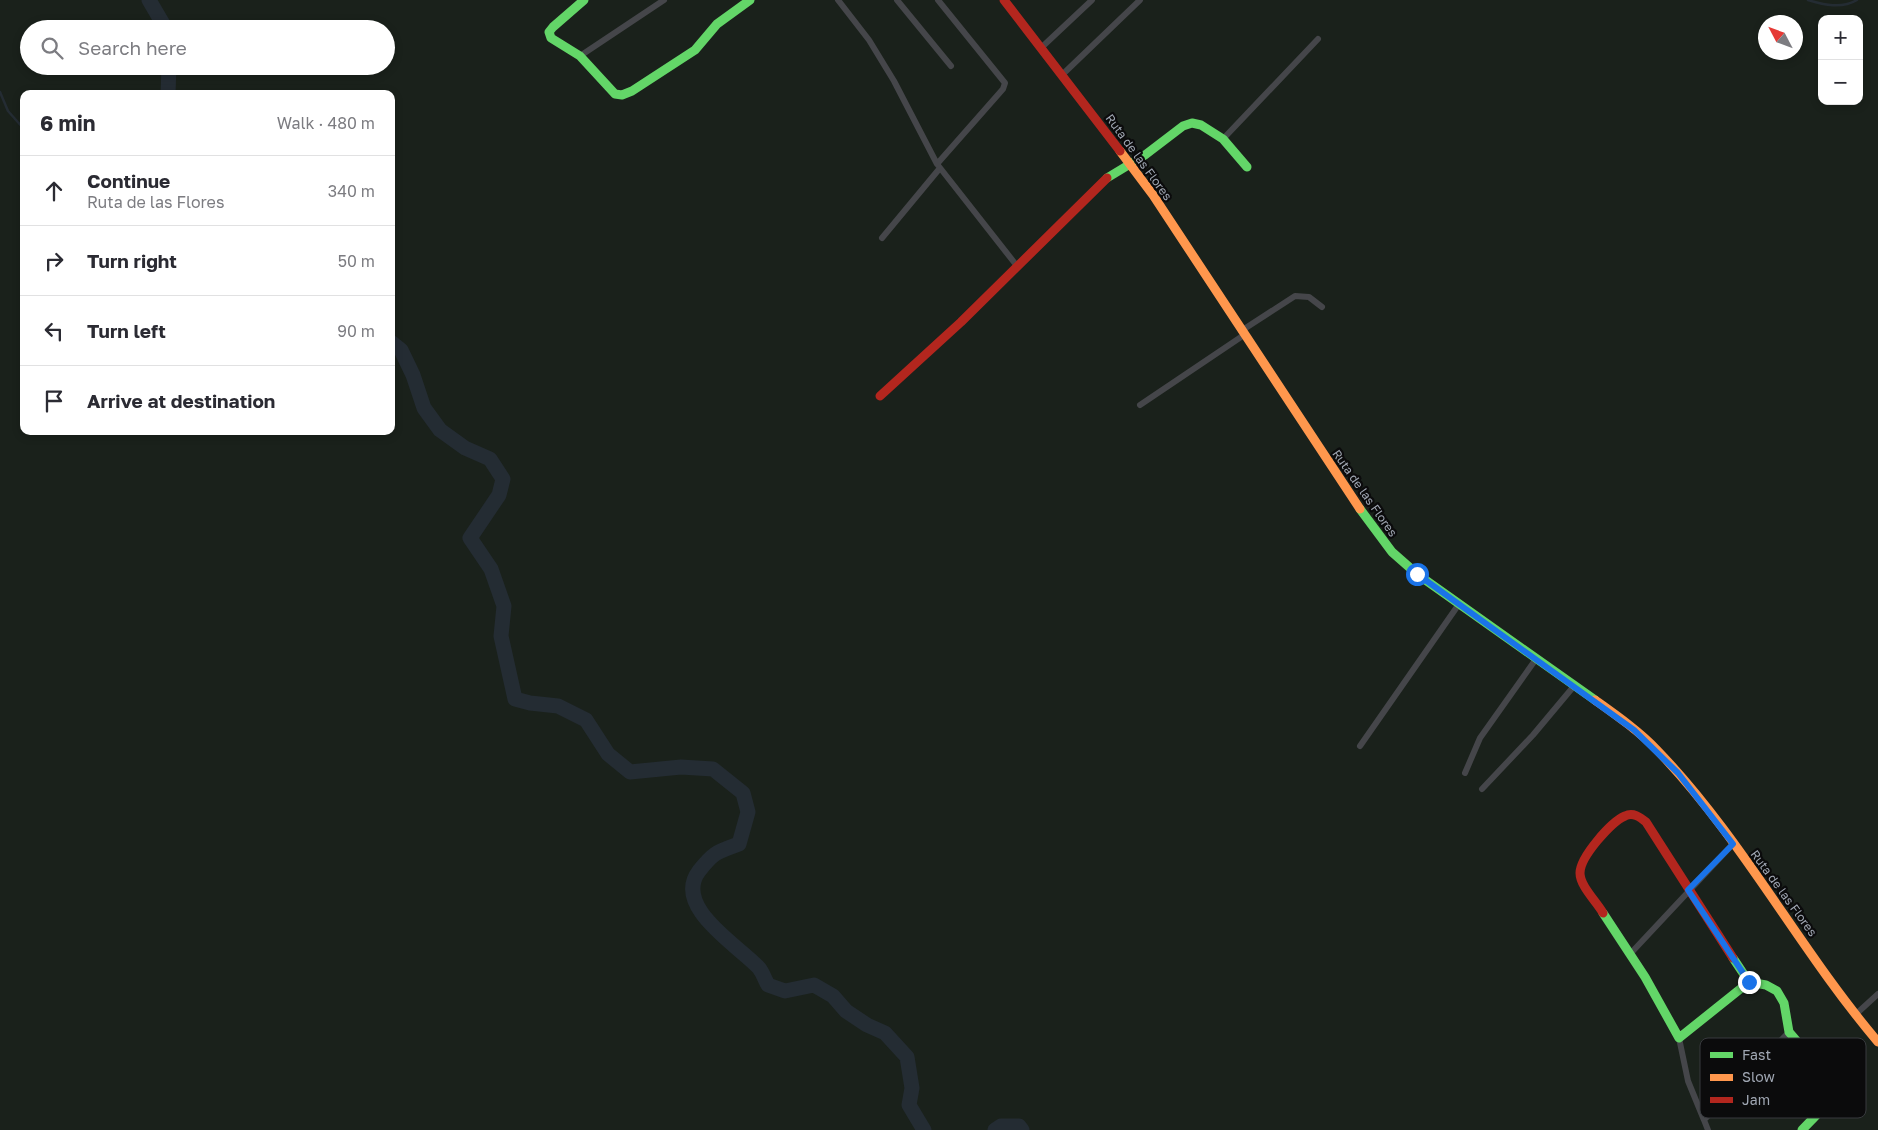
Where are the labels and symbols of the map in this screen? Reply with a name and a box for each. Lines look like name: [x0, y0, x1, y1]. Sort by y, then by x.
north arrow: [1758, 15, 1803, 60]
street label: Ruta de las Flores: [1103, 111, 1175, 203]
street label: Ruta de las Flores: [1329, 446, 1401, 540]
route start: [1406, 563, 1429, 586]
street label: Ruta de las Flores: [1748, 847, 1820, 939]
route end: [1738, 971, 1761, 994]
legend: [1700, 1038, 1866, 1118]
text: Fast: [1742, 1046, 1771, 1063]
text: Slow: [1742, 1068, 1775, 1085]
text: Jam: [1742, 1091, 1770, 1108]

